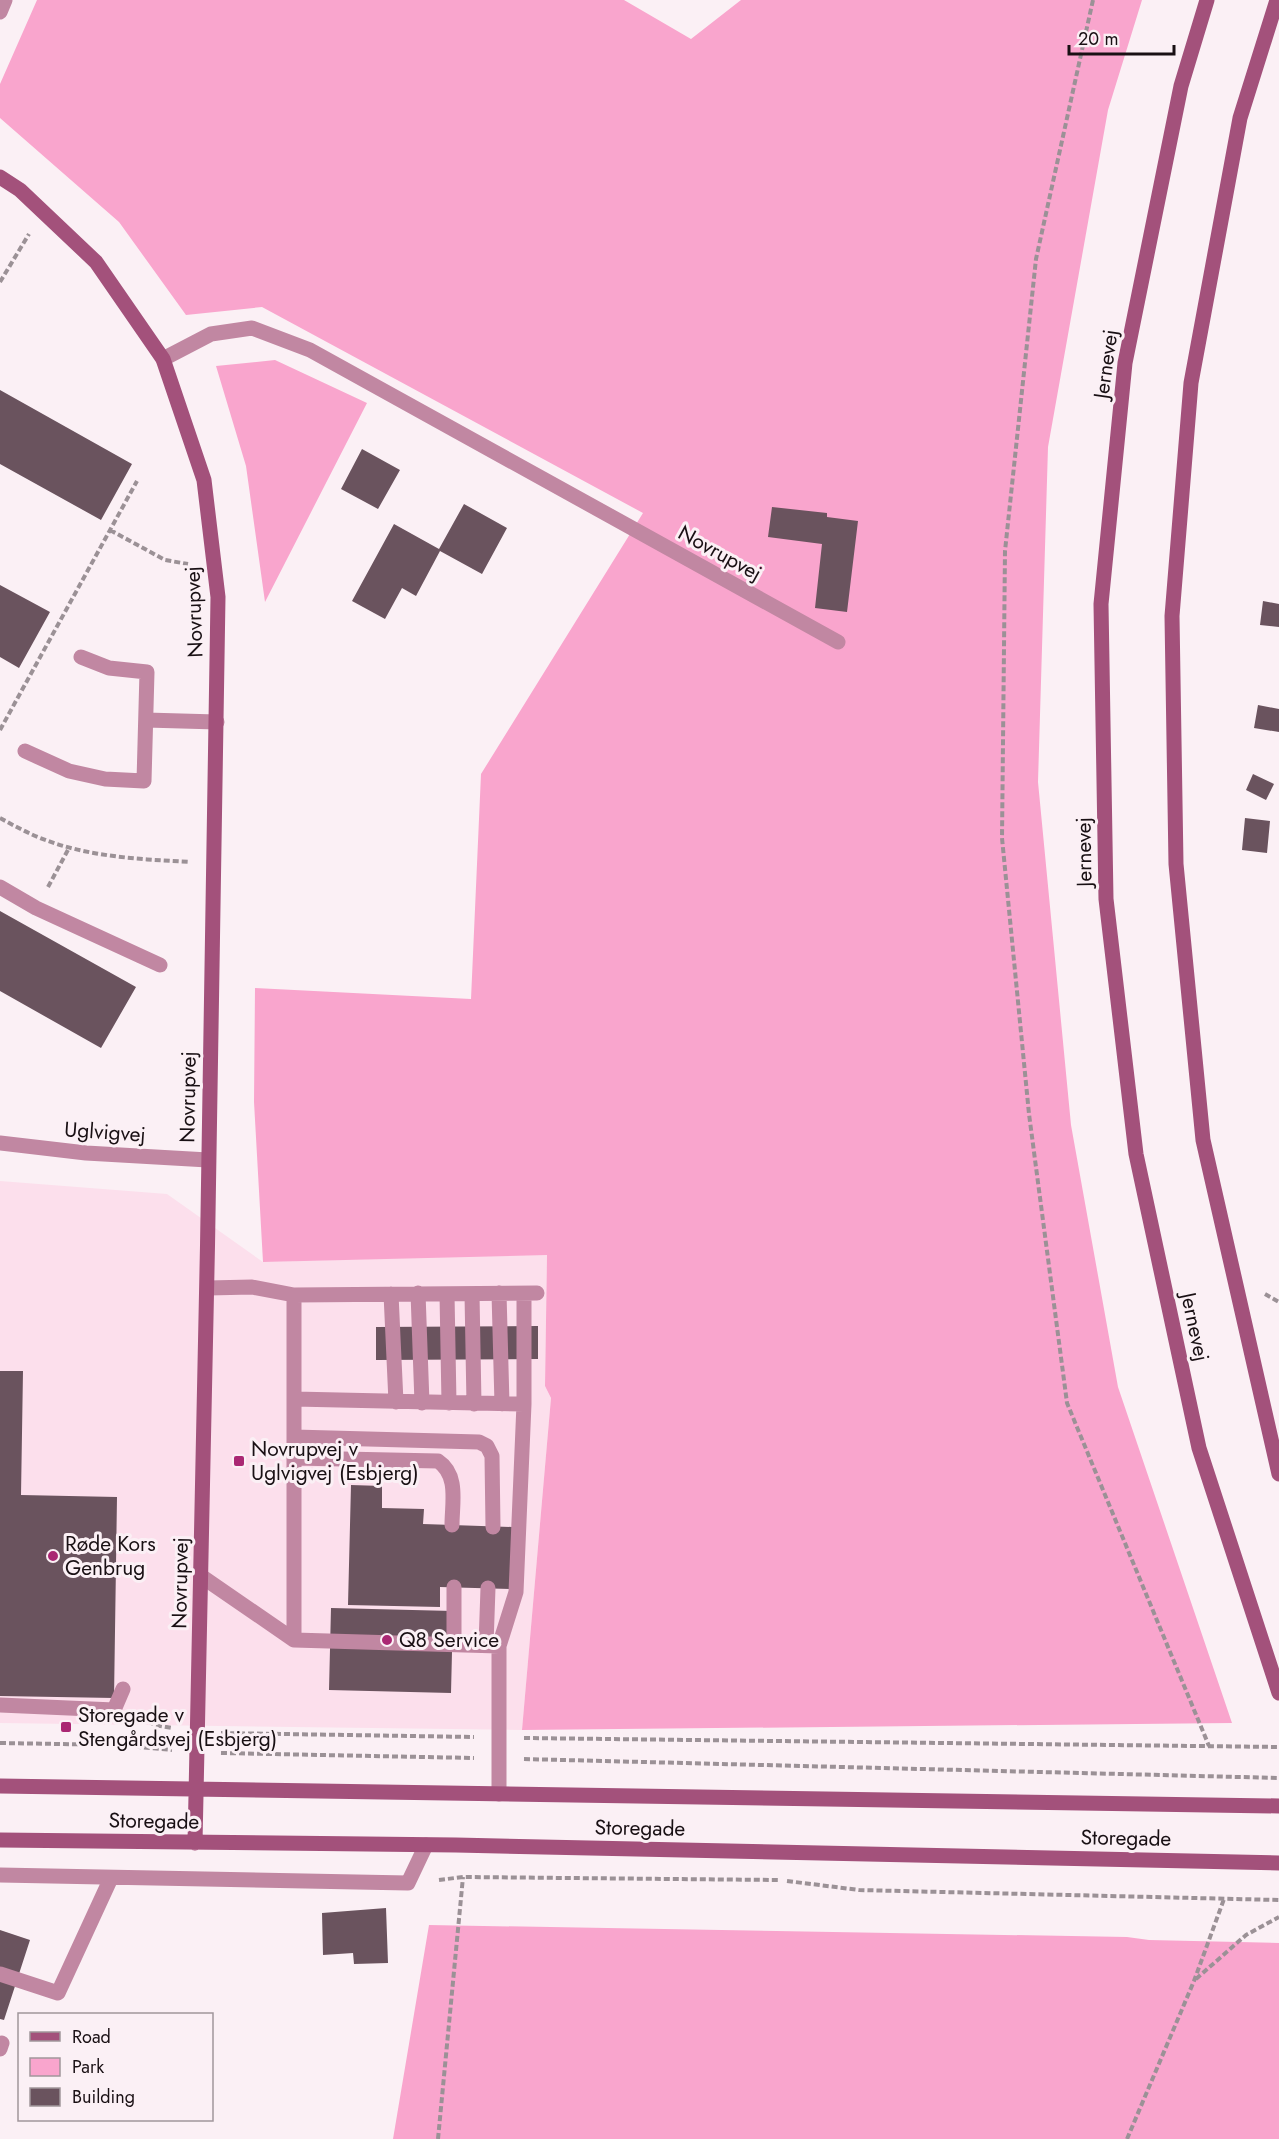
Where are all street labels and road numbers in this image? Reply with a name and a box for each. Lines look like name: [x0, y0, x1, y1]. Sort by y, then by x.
street label: Jernevej: [1086, 327, 1126, 404]
street label: Novrupvej: [673, 518, 767, 588]
street label: Novrupvej: [177, 566, 211, 658]
street label: Jernevej: [1068, 817, 1100, 890]
street label: Novrupvej: [172, 1051, 204, 1143]
street label: Uglvigvej: [63, 1114, 147, 1150]
street label: Jernevej: [1172, 1287, 1217, 1364]
street label: Novrupvej: [164, 1537, 196, 1629]
street label: Storegade: [108, 1805, 200, 1837]
street label: Storegade: [594, 1812, 686, 1844]
street label: Storegade: [1080, 1822, 1172, 1854]

